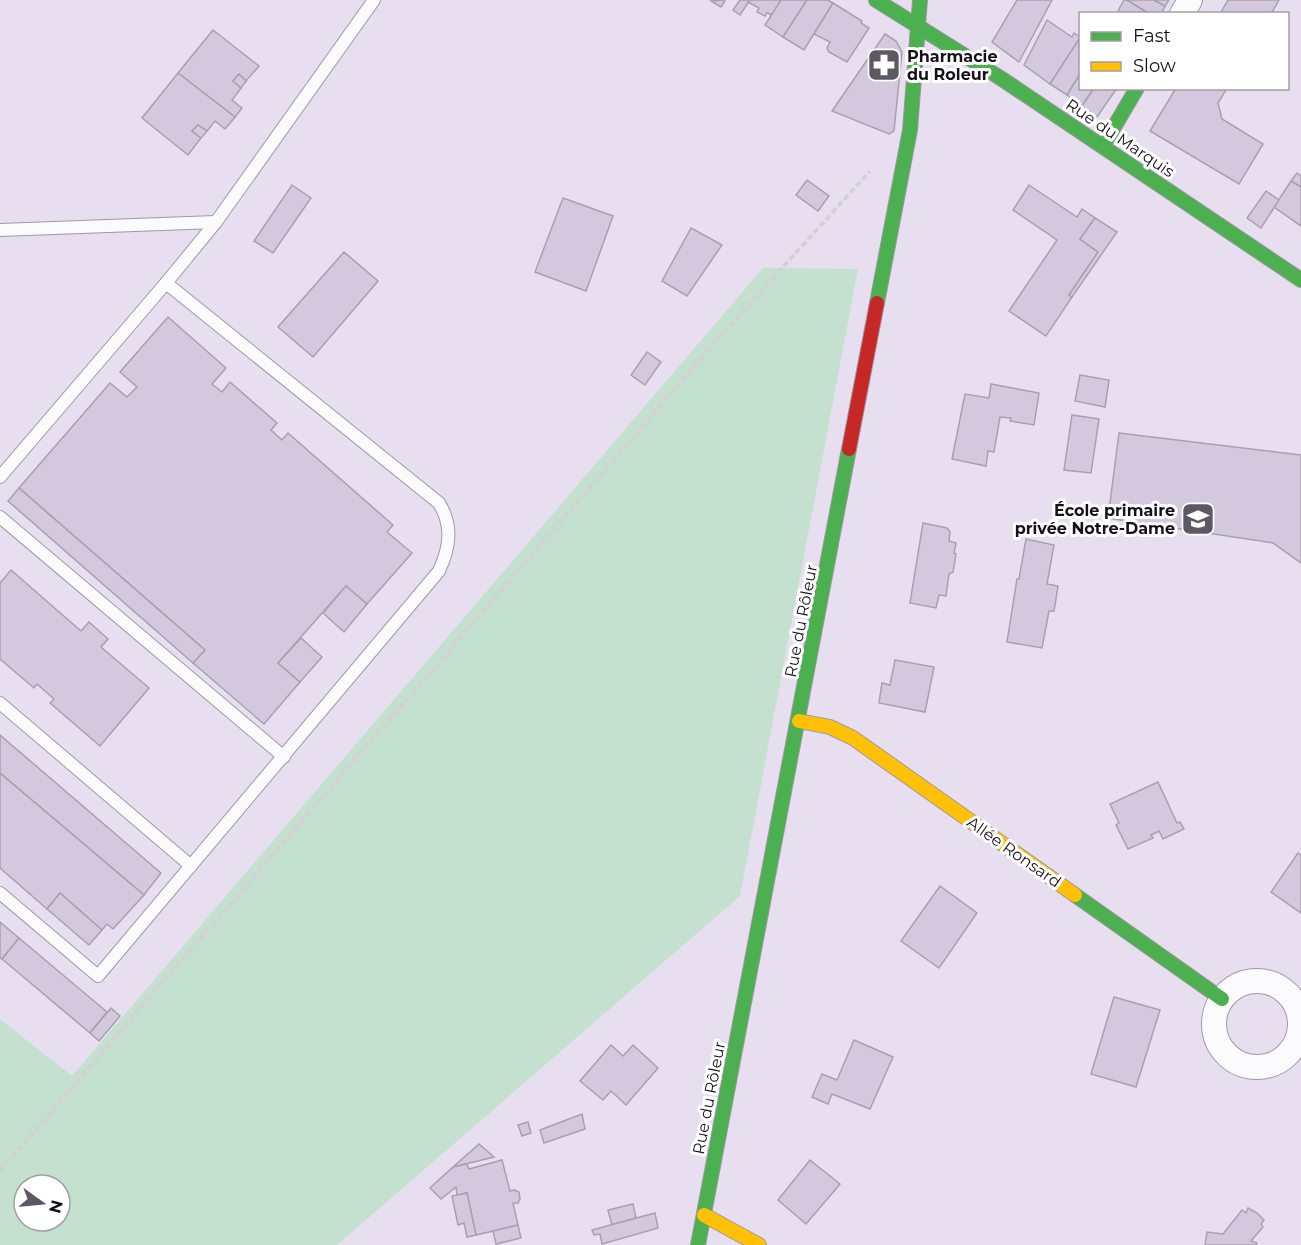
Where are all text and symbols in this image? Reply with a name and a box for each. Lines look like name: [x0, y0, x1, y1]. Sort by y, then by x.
legend: [1079, 12, 1289, 90]
text: Fast: [1133, 25, 1171, 47]
pharmacy icon: Pharmacie du Roleur: [866, 47, 902, 83]
place label: Pharmacie du Roleur: [907, 47, 998, 84]
text: Slow: [1133, 55, 1176, 77]
street label: Rue du Marquis: [1062, 95, 1178, 181]
place label: École primaire privée Notre-Dame: [1015, 501, 1175, 538]
school or university icon: École primaire privée Notre-Dame: [1180, 501, 1216, 537]
street label: Rue du Rôleur: [781, 563, 821, 679]
street label: Allée Ronsard: [963, 813, 1065, 891]
street label: Rue du Rôleur: [689, 1040, 729, 1156]
north arrow: [12, 1173, 72, 1233]
text: N: [45, 1198, 67, 1215]

